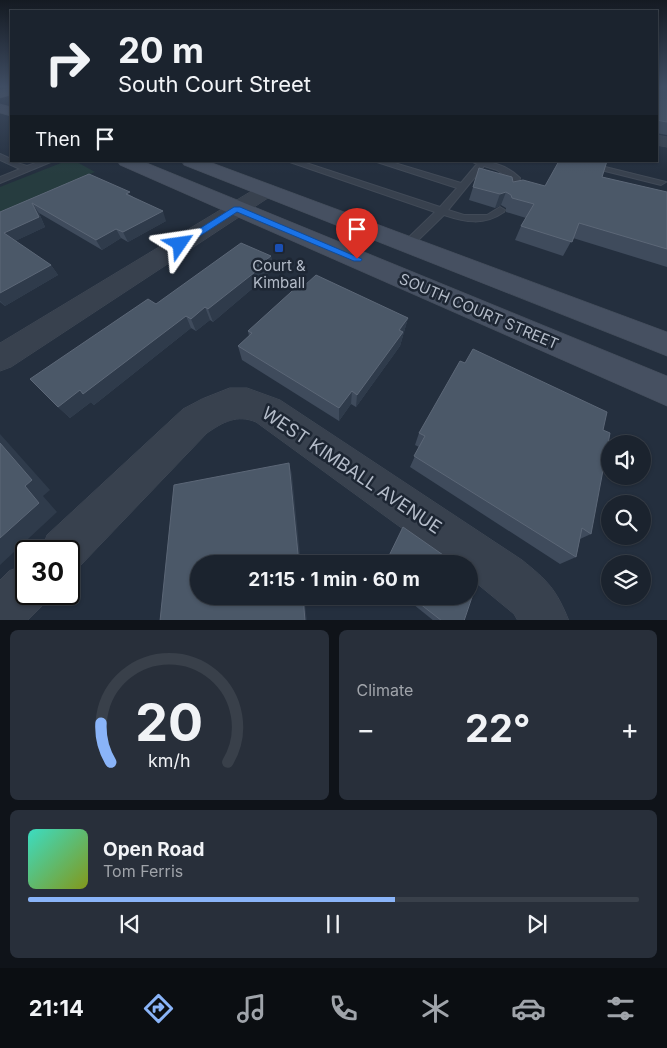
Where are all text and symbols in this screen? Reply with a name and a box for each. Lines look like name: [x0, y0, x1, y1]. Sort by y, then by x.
text: 20 m: [118, 29, 204, 71]
icon: right: [35, 30, 100, 95]
text: South Court Street: [118, 71, 311, 97]
icon: arrive: [91, 125, 119, 153]
text: Then: [35, 128, 81, 151]
pin: [336, 208, 378, 259]
icon: arrive: [343, 215, 371, 243]
position arrow: [153, 217, 205, 269]
marker: Court & Kimball: [273, 242, 285, 254]
place label: Court & Kimball: [252, 256, 306, 292]
street label: SOUTH COURT STREET: [397, 269, 561, 353]
street label: WEST KIMBALL AVENUE: [258, 402, 446, 538]
map controls: [601, 435, 651, 605]
button: sound: [601, 435, 651, 485]
button: search: [601, 495, 651, 545]
speed limit sign: 30: [15, 540, 80, 605]
button: layers: [601, 555, 651, 605]
text: 21:15 · 1 min · 60 m: [248, 568, 420, 591]
text: Climate: [357, 680, 413, 700]
text: 20: [135, 691, 203, 754]
text: 22°: [465, 705, 530, 751]
text: −: [357, 712, 375, 746]
text: +: [620, 712, 639, 746]
text: km/h: [148, 750, 190, 771]
text: Open Road: [103, 838, 204, 861]
text: Tom Ferris: [103, 861, 183, 881]
icon: previous: [116, 910, 144, 938]
icon: pause: [319, 910, 347, 938]
icon: next: [523, 910, 551, 938]
icon: directions: [141, 991, 176, 1026]
icon: music: [234, 991, 269, 1026]
icon: phone: [326, 991, 361, 1026]
icon: climate: [418, 991, 453, 1026]
icon: car: [511, 991, 546, 1026]
icon: filters: [603, 991, 638, 1026]
text: 21:14: [29, 995, 84, 1021]

